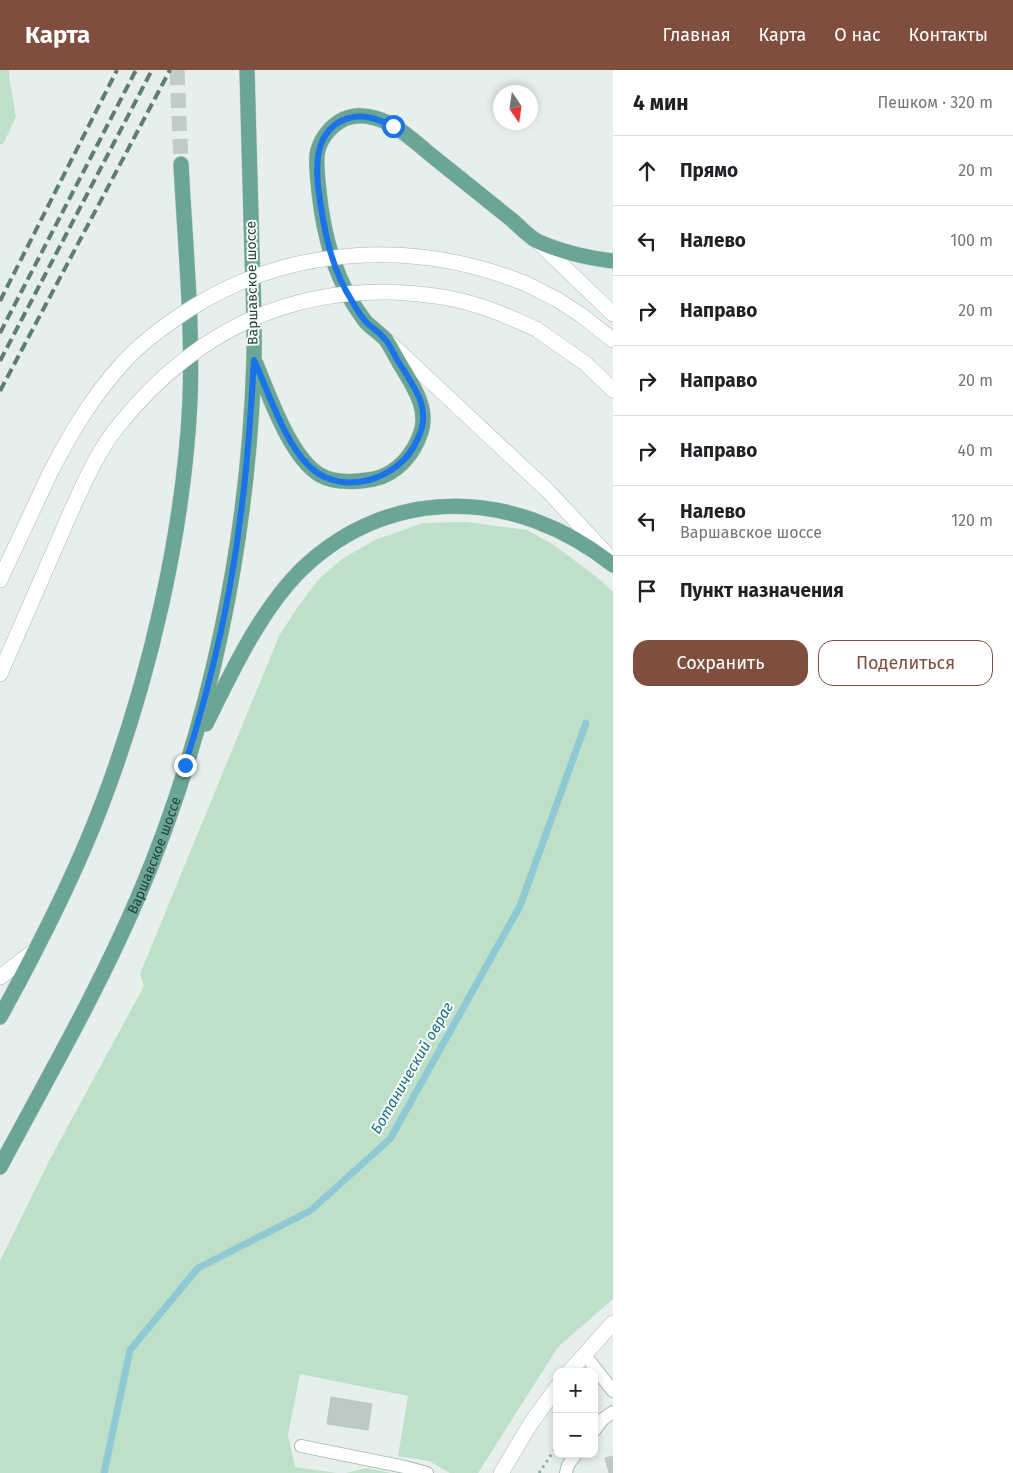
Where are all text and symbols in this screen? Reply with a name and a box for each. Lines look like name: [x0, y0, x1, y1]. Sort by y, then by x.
text: Карта: [25, 21, 90, 49]
text: Главная: [663, 24, 731, 46]
text: Карта: [759, 24, 806, 46]
text: О нас: [834, 24, 881, 46]
text: Контакты: [909, 24, 988, 46]
north arrow: [493, 85, 538, 130]
text: 4 мин: [633, 90, 689, 116]
text: Пешком · 320 m: [878, 93, 993, 112]
route start: [382, 115, 405, 138]
icon: ahead: [633, 157, 661, 185]
text: Прямо: [680, 159, 738, 182]
text: 20 m: [958, 161, 993, 180]
street label: Варшавское шоссе: [242, 221, 262, 345]
icon: left: [633, 227, 661, 255]
text: Налево: [680, 229, 746, 252]
text: 100 m: [950, 231, 993, 250]
icon: right: [633, 297, 661, 325]
text: Направо: [680, 299, 757, 322]
text: 20 m: [958, 301, 993, 320]
icon: right: [633, 367, 661, 395]
text: Направо: [680, 369, 757, 392]
text: 20 m: [958, 371, 993, 390]
icon: right: [633, 437, 661, 465]
text: Направо: [680, 439, 757, 462]
text: 40 m: [958, 441, 993, 460]
text: Налево: [680, 500, 746, 523]
icon: left: [633, 507, 661, 535]
text: 120 m: [951, 511, 993, 530]
text: Варшавское шоссе: [680, 523, 822, 542]
icon: arrive: [633, 577, 661, 605]
text: Пункт назначения: [680, 579, 844, 602]
button: Сохранить: [633, 640, 808, 686]
button: Поделиться: [818, 640, 993, 686]
route end: [174, 754, 197, 777]
street label: Варшавское шоссе: [123, 795, 184, 917]
water label: Ботанический овраг: [367, 999, 457, 1137]
map controls: [553, 1368, 598, 1458]
button: +: [553, 1368, 598, 1413]
button: −: [553, 1413, 598, 1458]

